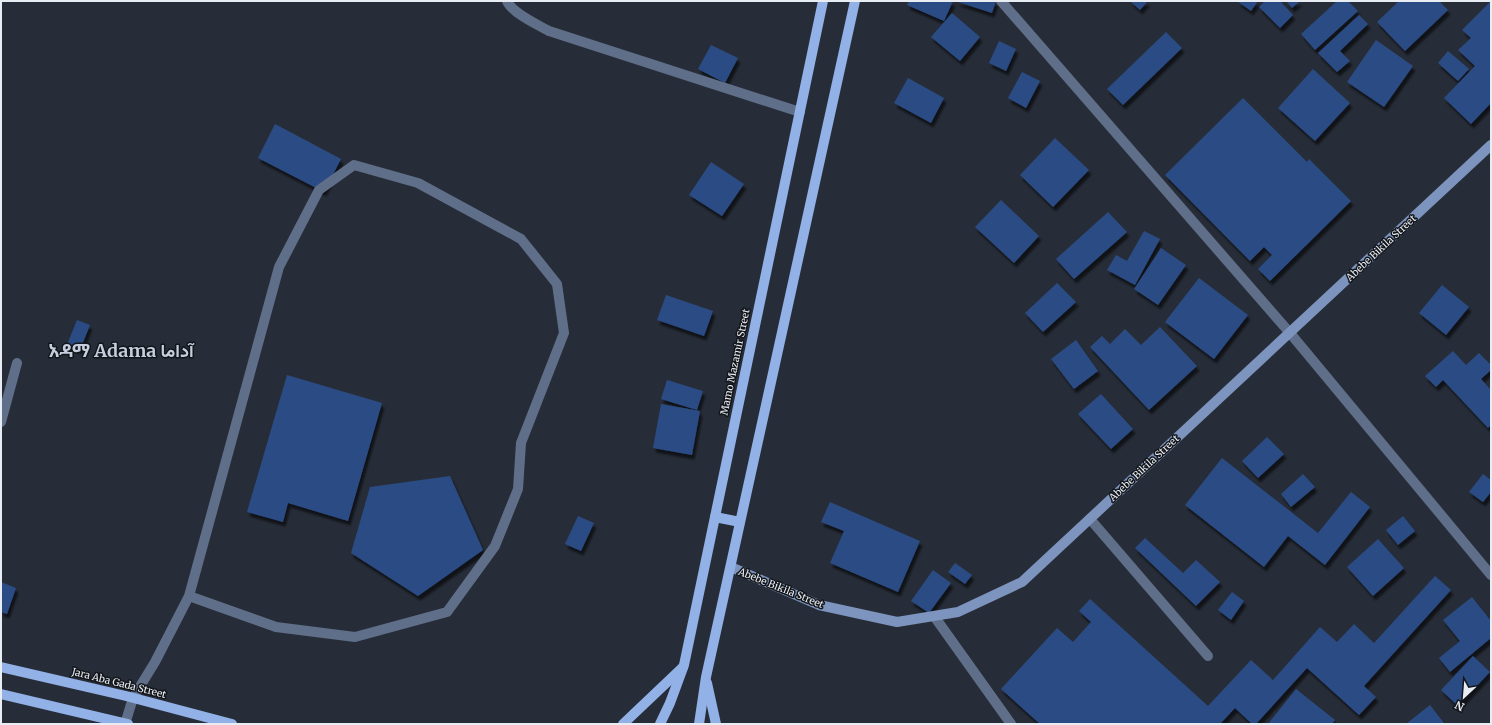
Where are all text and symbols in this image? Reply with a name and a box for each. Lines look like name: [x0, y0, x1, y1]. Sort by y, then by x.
street label: Abebe Bikila Street: [1342, 212, 1419, 285]
street label: Mamo Mazamir Street: [717, 308, 753, 416]
district label: አዳማ Adama آداما: [48, 339, 195, 362]
street label: Abebe Bikila Street: [1105, 432, 1182, 505]
street label: Abebe Bikila Street: [735, 565, 826, 611]
street label: Jara Aba Gada Street: [69, 665, 168, 701]
north arrow: [1444, 677, 1484, 717]
text: N: [1452, 698, 1467, 714]

